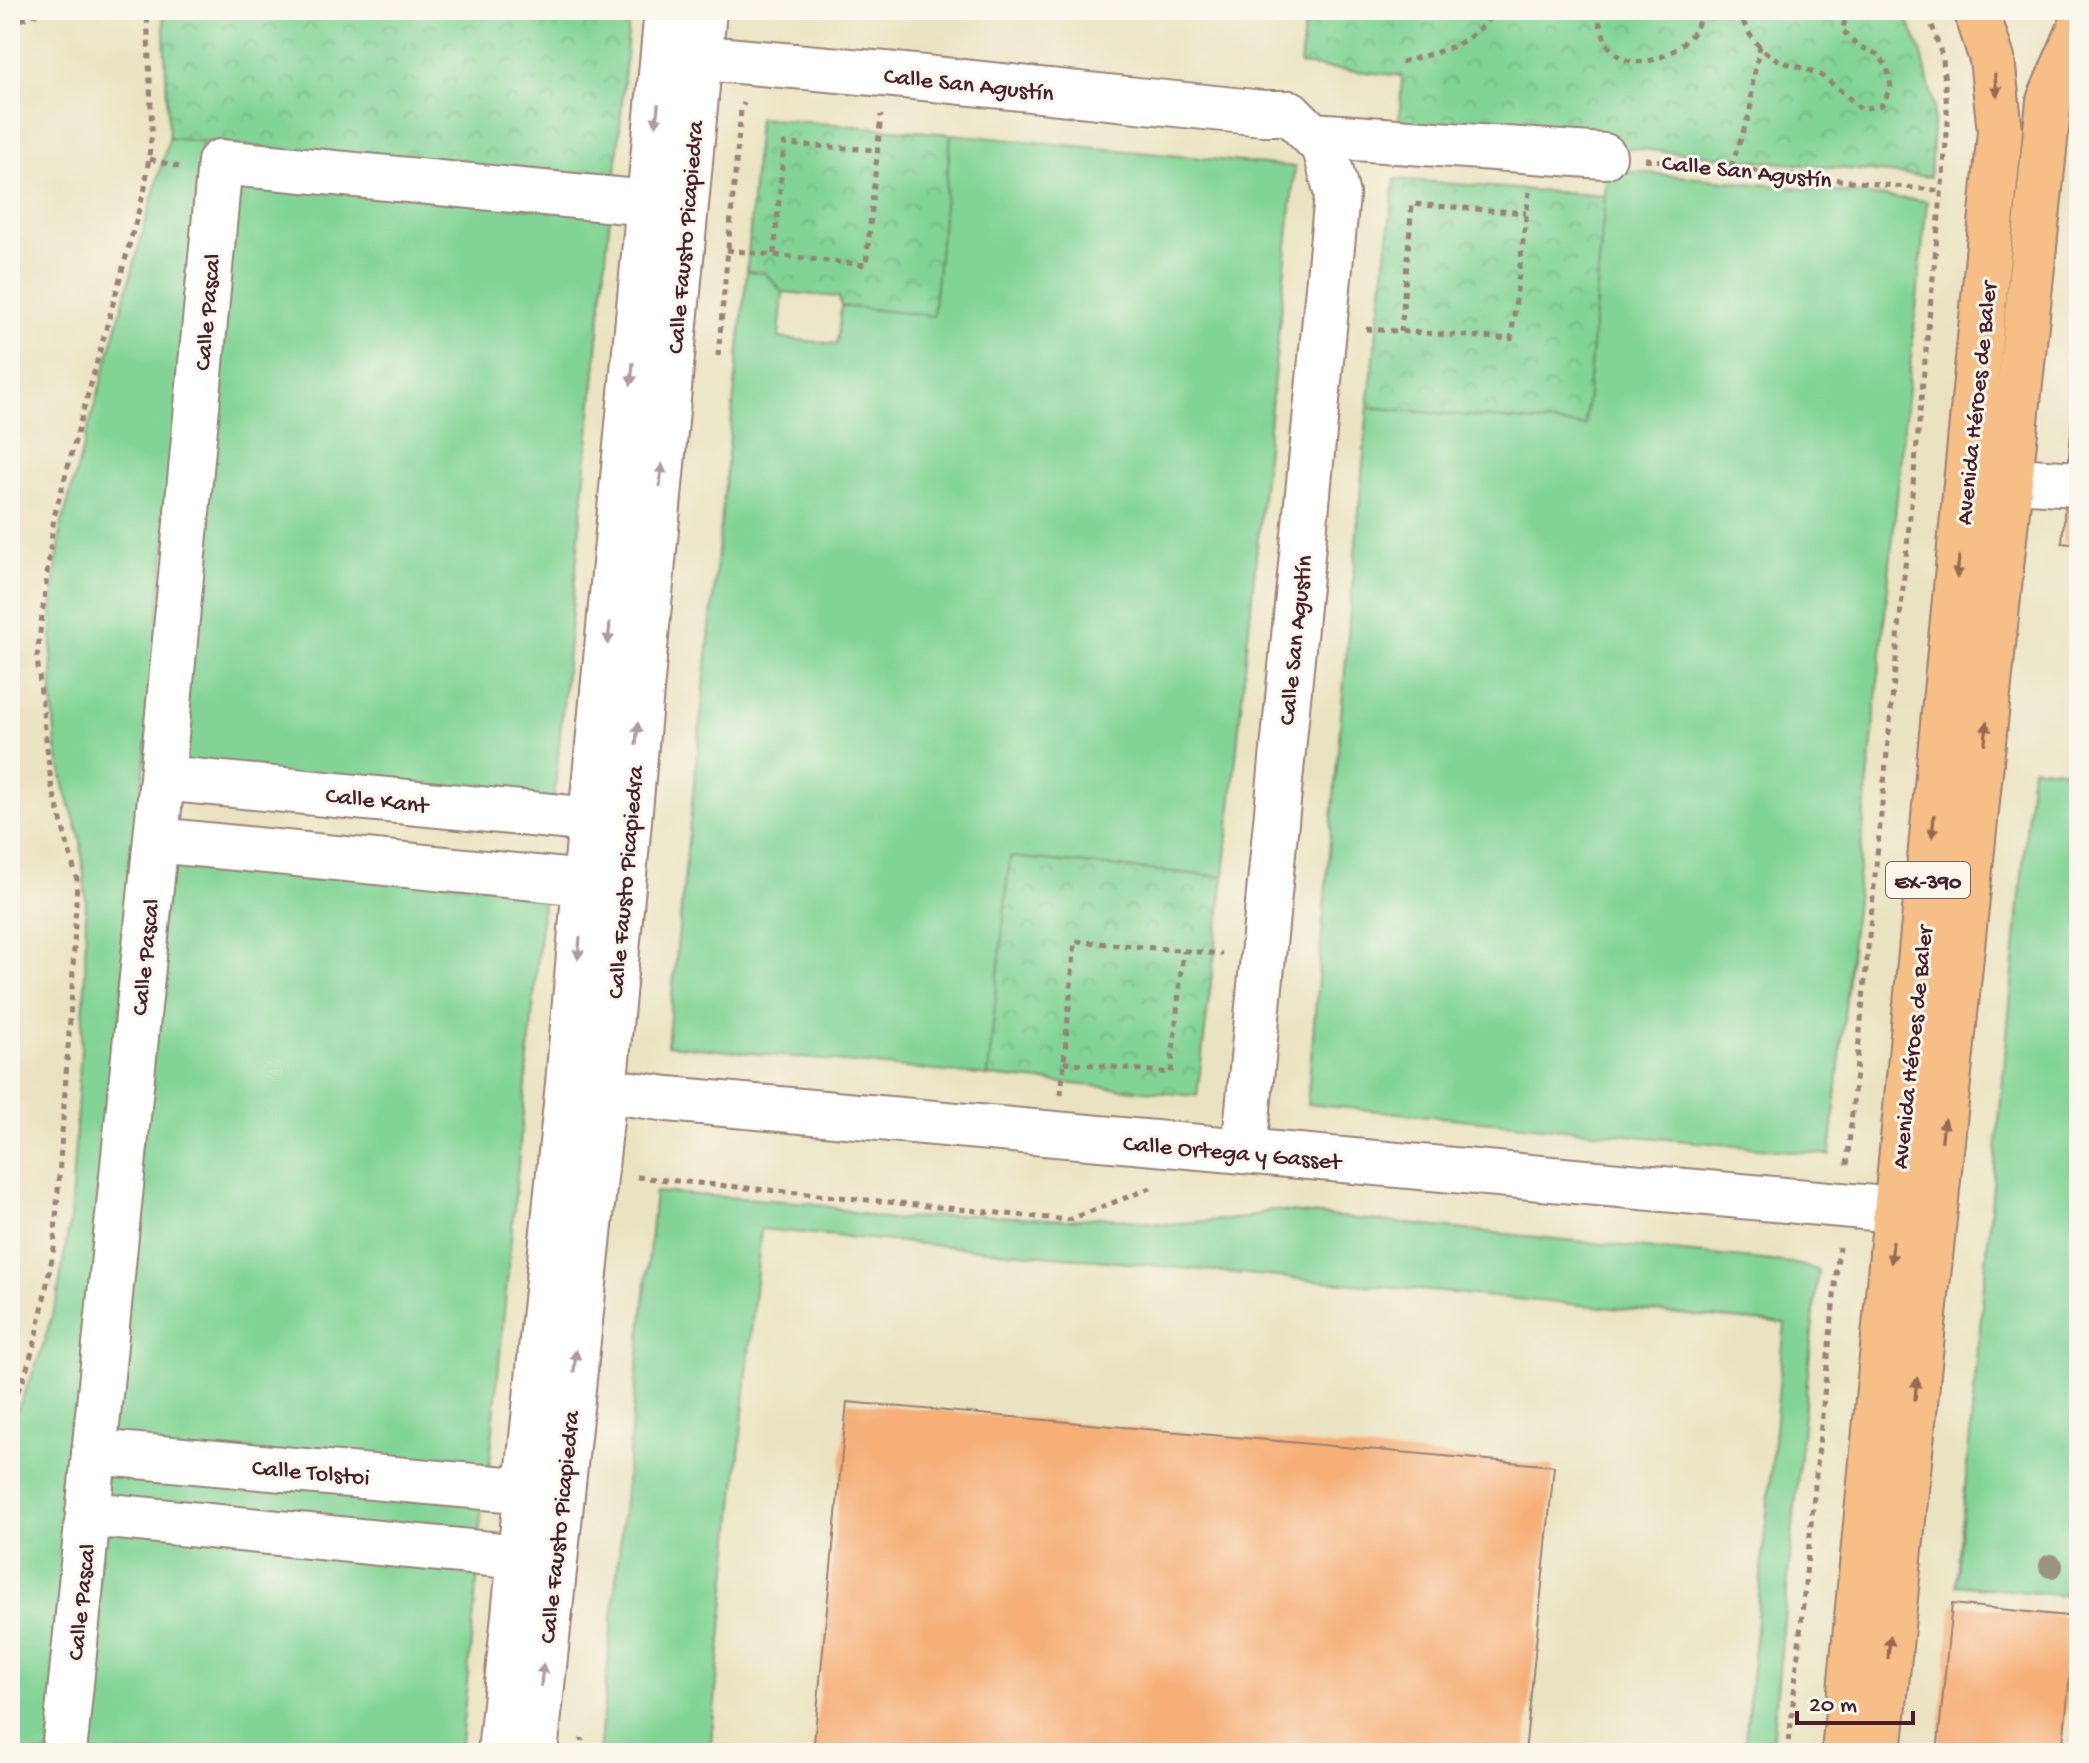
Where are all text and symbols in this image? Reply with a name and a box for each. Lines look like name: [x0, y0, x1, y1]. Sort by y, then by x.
street label: Calle San Agustín: [882, 63, 1056, 110]
one-way arrow: [1989, 73, 2002, 98]
one-way arrow: [650, 103, 663, 128]
street label: Calle Fausto Picapiedra: [663, 119, 712, 355]
street label: Calle San Agustín: [1660, 150, 1834, 197]
street label: Calle Pascal: [190, 253, 229, 372]
street label: Avenida Héroes de Baler: [1951, 278, 2006, 527]
one-way arrow: [626, 362, 639, 387]
one-way arrow: [655, 462, 668, 487]
street label: Calle San Agustín: [1274, 553, 1321, 727]
one-way arrow: [1952, 555, 1965, 580]
one-way arrow: [602, 621, 615, 646]
one-way arrow: [1979, 720, 1992, 745]
one-way arrow: [631, 721, 644, 746]
street label: Calle Fausto Picapiedra: [603, 764, 652, 1000]
street label: Calle Kant: [324, 783, 431, 822]
one-way arrow: [1926, 814, 1939, 839]
road number: EX-390: [1886, 862, 1970, 898]
street label: Calle Pascal: [127, 898, 168, 1017]
street label: Avenida Héroes de Baler: [1887, 922, 1942, 1171]
one-way arrow: [573, 936, 586, 961]
one-way arrow: [1937, 1117, 1950, 1142]
street label: Calle Ortega y Gasset: [1122, 1131, 1344, 1179]
one-way arrow: [1885, 1240, 1898, 1265]
one-way arrow: [568, 1348, 581, 1373]
one-way arrow: [1909, 1376, 1922, 1401]
street label: Calle Fausto Picapiedra: [535, 1409, 588, 1645]
street label: Calle Tolstoi: [251, 1455, 371, 1494]
street label: Calle Pascal: [63, 1543, 104, 1662]
one-way arrow: [1883, 1635, 1896, 1660]
one-way arrow: [536, 1662, 549, 1687]
scale bar: [1797, 1675, 1913, 1725]
text: 20 m: [1809, 1692, 1857, 1721]

